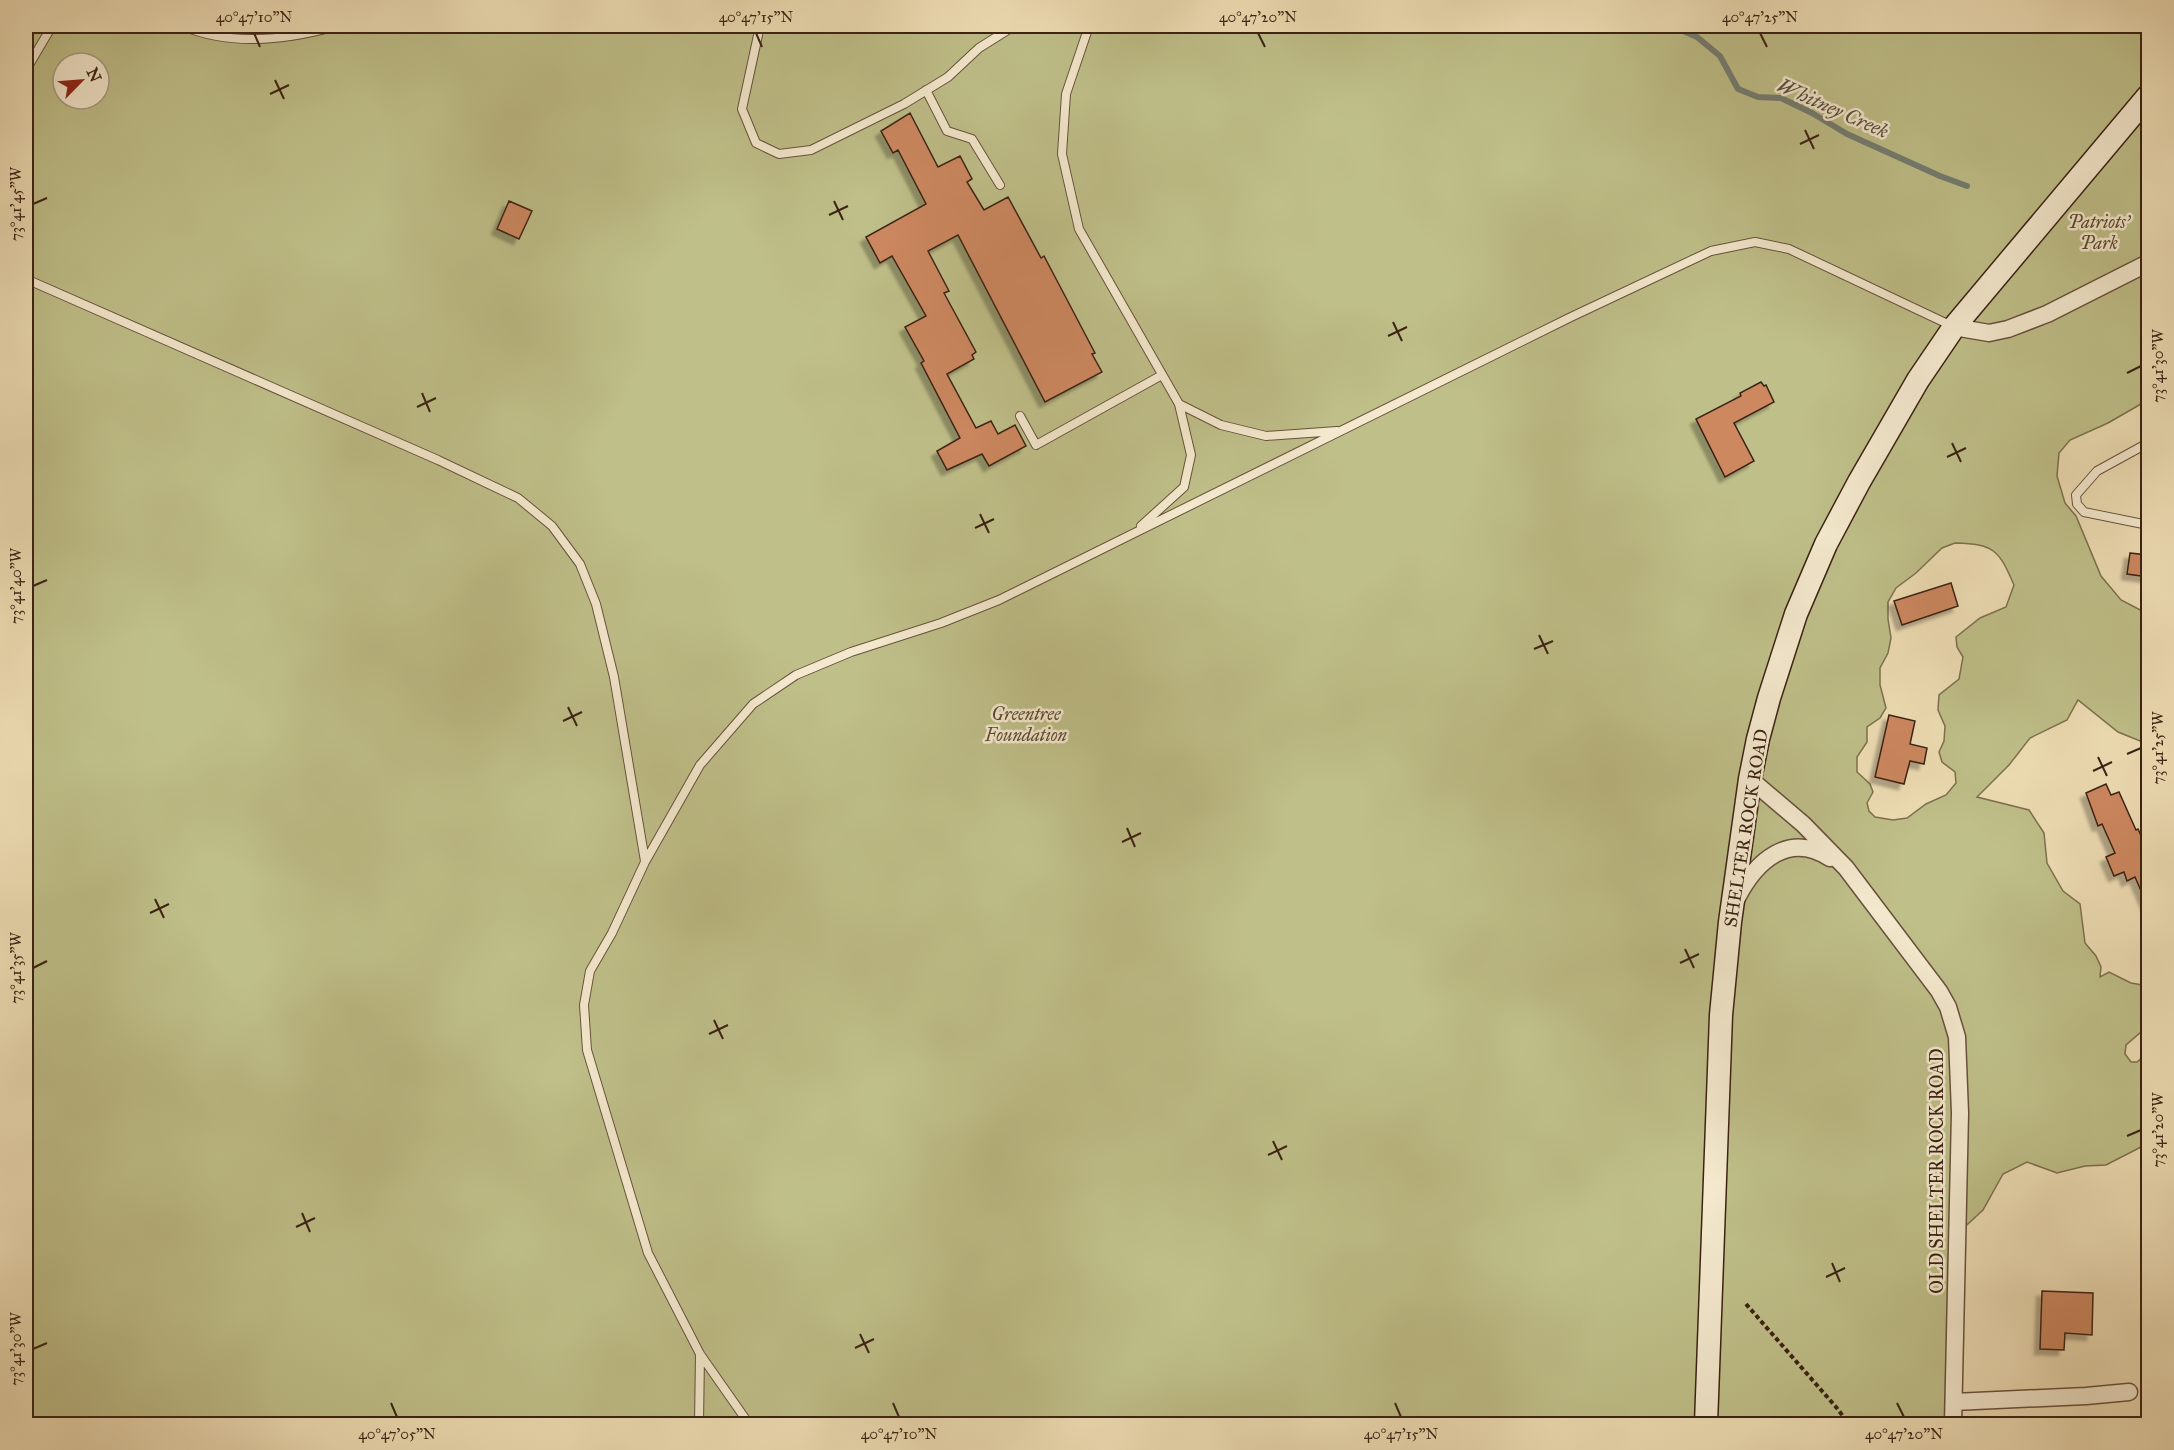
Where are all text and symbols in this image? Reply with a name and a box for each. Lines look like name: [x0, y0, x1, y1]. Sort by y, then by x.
text: 40°47'10"N: [216, 8, 292, 26]
text: 40°47'15"N: [719, 8, 794, 26]
text: 40°47'20"N: [1219, 8, 1297, 26]
text: 40°47'25"N: [1722, 8, 1798, 26]
north arrow: [51, 51, 111, 111]
text: N: [83, 65, 106, 85]
water label: Whitney Creek: [1774, 73, 1892, 143]
text: 73°41'45"W: [7, 166, 25, 241]
park label: Patriots' Park: [2068, 211, 2132, 254]
text: 73°41'30"W: [2149, 329, 2167, 403]
text: 73°41'40"W: [7, 547, 25, 624]
park label: Greentree Foundation: [984, 703, 1067, 746]
text: 73°41'25"W: [2149, 711, 2167, 784]
street label: SHELTER ROCK ROAD: [1719, 727, 1773, 929]
text: 73°41'35"W: [7, 931, 25, 1004]
street label: OLD SHELTER ROCK ROAD: [1926, 1048, 1948, 1294]
text: 73°41'20"W: [2149, 1092, 2167, 1167]
text: 73°41'30"W: [7, 1312, 25, 1386]
text: 40°47'05"N: [358, 1425, 436, 1443]
text: 40°47'10"N: [861, 1425, 937, 1443]
text: 40°47'15"N: [1364, 1425, 1439, 1443]
text: 40°47'20"N: [1865, 1425, 1943, 1443]

